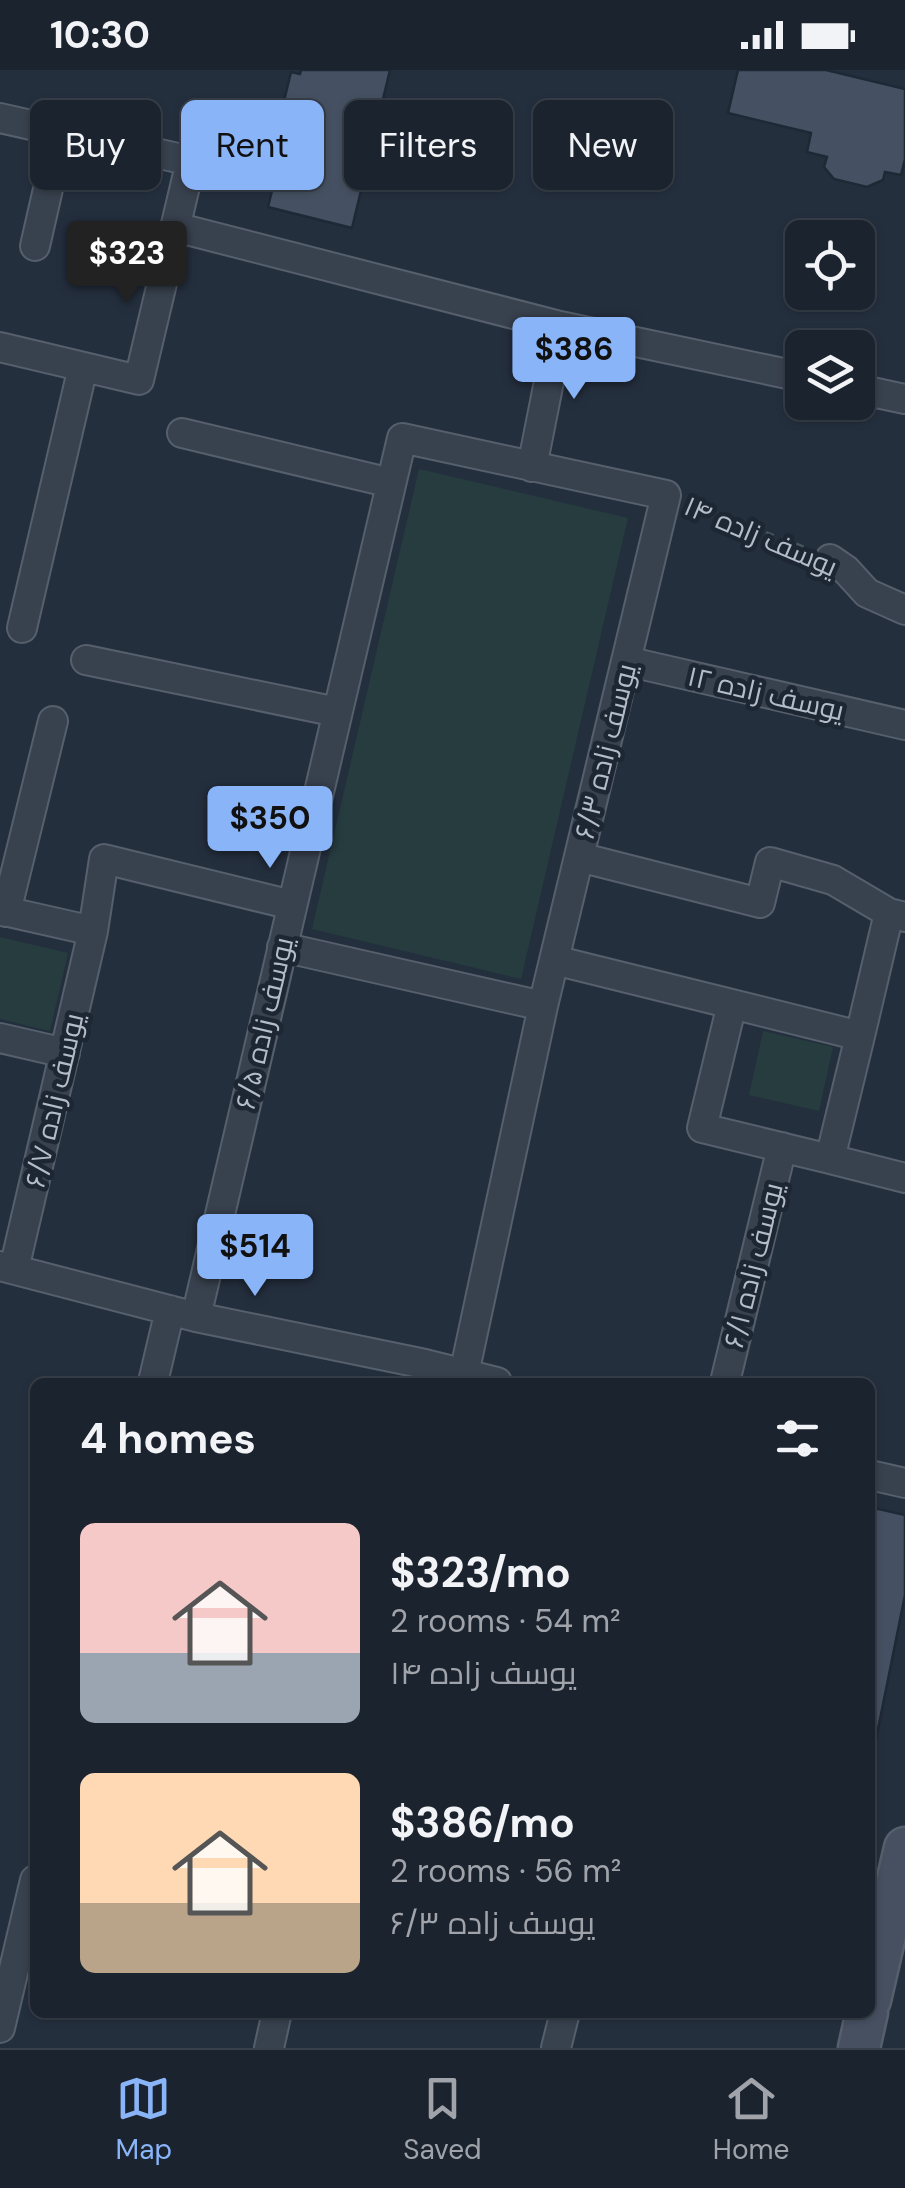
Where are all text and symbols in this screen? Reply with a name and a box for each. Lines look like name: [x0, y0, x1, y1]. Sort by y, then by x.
text: 10:30: [50, 10, 150, 60]
chip: Buy: [30, 100, 161, 190]
chip: Rent: [181, 100, 324, 190]
chip: Filters: [344, 100, 513, 190]
chip: New: [533, 100, 673, 190]
map controls: [785, 220, 875, 420]
button: locate: [785, 220, 875, 310]
pin: $323: [68, 221, 186, 306]
text: $323: [89, 232, 165, 274]
pin: $386: [515, 317, 633, 402]
text: $386: [534, 328, 614, 370]
button: layers: [785, 330, 875, 420]
street label: یوسف زاده ۱۴: [678, 488, 844, 586]
street label: یوسف زاده ۱۲: [684, 658, 848, 730]
street label: یوسف زاده ۶/۳: [566, 659, 645, 843]
pin: $350: [211, 786, 329, 871]
text: $350: [229, 797, 311, 839]
street label: یوسف زاده ۶/۵: [227, 933, 302, 1113]
street label: یوسف زاده ۶/۷: [16, 1009, 93, 1191]
street label: یوسف زاده ۶/۱: [715, 1178, 792, 1352]
pin: $514: [196, 1214, 314, 1299]
text: $514: [219, 1225, 291, 1267]
text: 4 homes: [80, 1411, 256, 1466]
icon: filters: [770, 1411, 825, 1466]
text: $323/mo: [390, 1545, 571, 1600]
icon: home: [160, 1563, 280, 1683]
text: 2 rooms · 54 m²: [390, 1600, 621, 1642]
text: یوسف زاده ۱۴: [390, 1652, 577, 1694]
text: $386/mo: [390, 1795, 575, 1850]
icon: home: [160, 1813, 280, 1933]
text: 2 rooms · 56 m²: [390, 1850, 621, 1892]
text: یوسف زاده ۶/۳: [390, 1902, 595, 1944]
tab: Map: [116, 2071, 172, 2168]
tab: Saved: [403, 2071, 482, 2168]
tab: Home: [713, 2071, 789, 2168]

